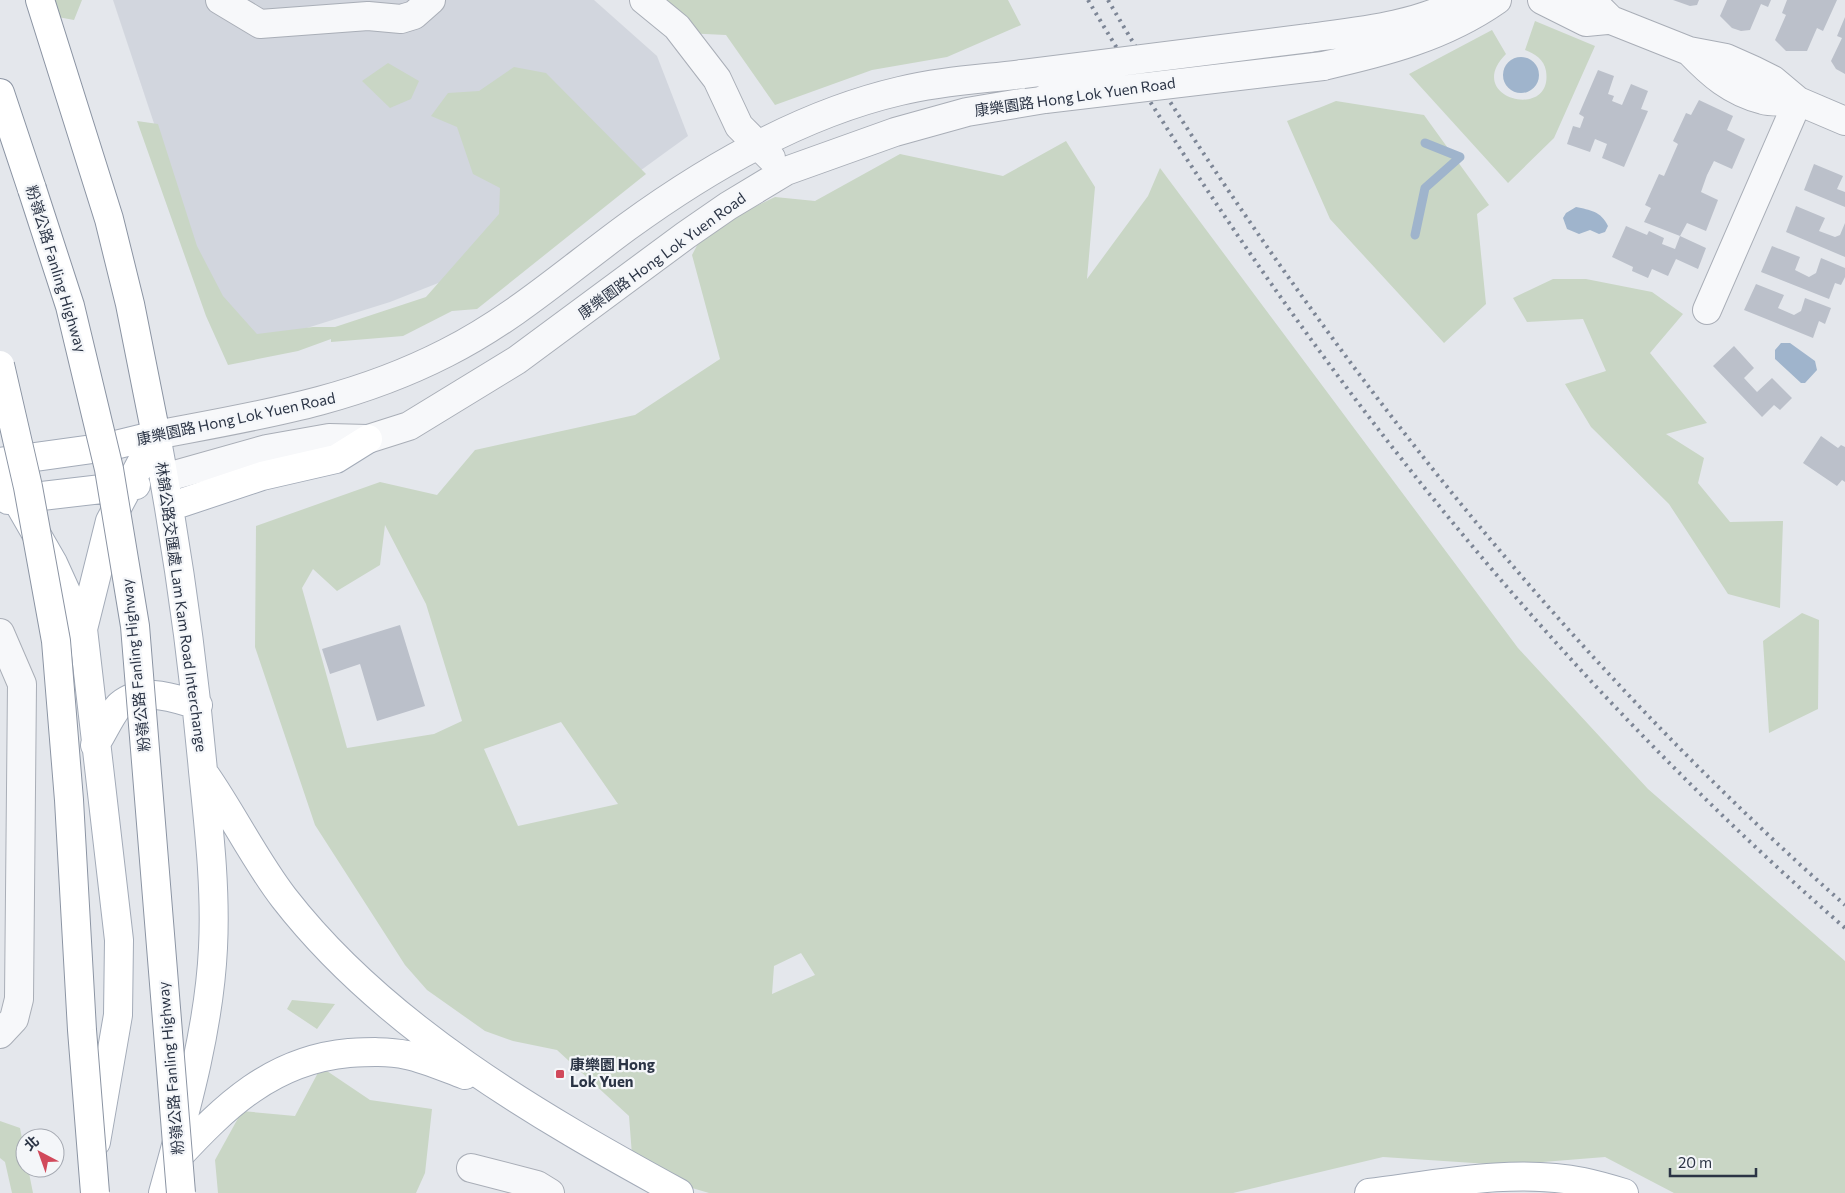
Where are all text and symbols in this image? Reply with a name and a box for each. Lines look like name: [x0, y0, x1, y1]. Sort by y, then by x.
street label: 康樂園路 Hong Lok Yuen Road: [973, 73, 1177, 119]
street label: 粉嶺公路 Fanling Highway: [23, 183, 91, 355]
street label: 康樂園路 Hong Lok Yuen Road: [574, 188, 749, 322]
street label: 康樂園路 Hong Lok Yuen Road: [135, 388, 337, 448]
street label: 林錦公路交匯處 Lam Kam Road Interchange: [153, 461, 211, 753]
street label: 粉嶺公路 Fanling Highway: [117, 577, 153, 752]
street label: 粉嶺公路 Fanling Highway: [153, 980, 187, 1155]
place label: 康樂園 Hong Lok Yuen: [570, 1055, 655, 1090]
marker: 康樂園 Hong Lok Yuen: [554, 1068, 566, 1080]
north arrow: [15, 1128, 65, 1178]
text: 北: [20, 1132, 42, 1154]
scale bar: [1670, 1146, 1756, 1178]
text: 20 m: [1678, 1153, 1712, 1171]

